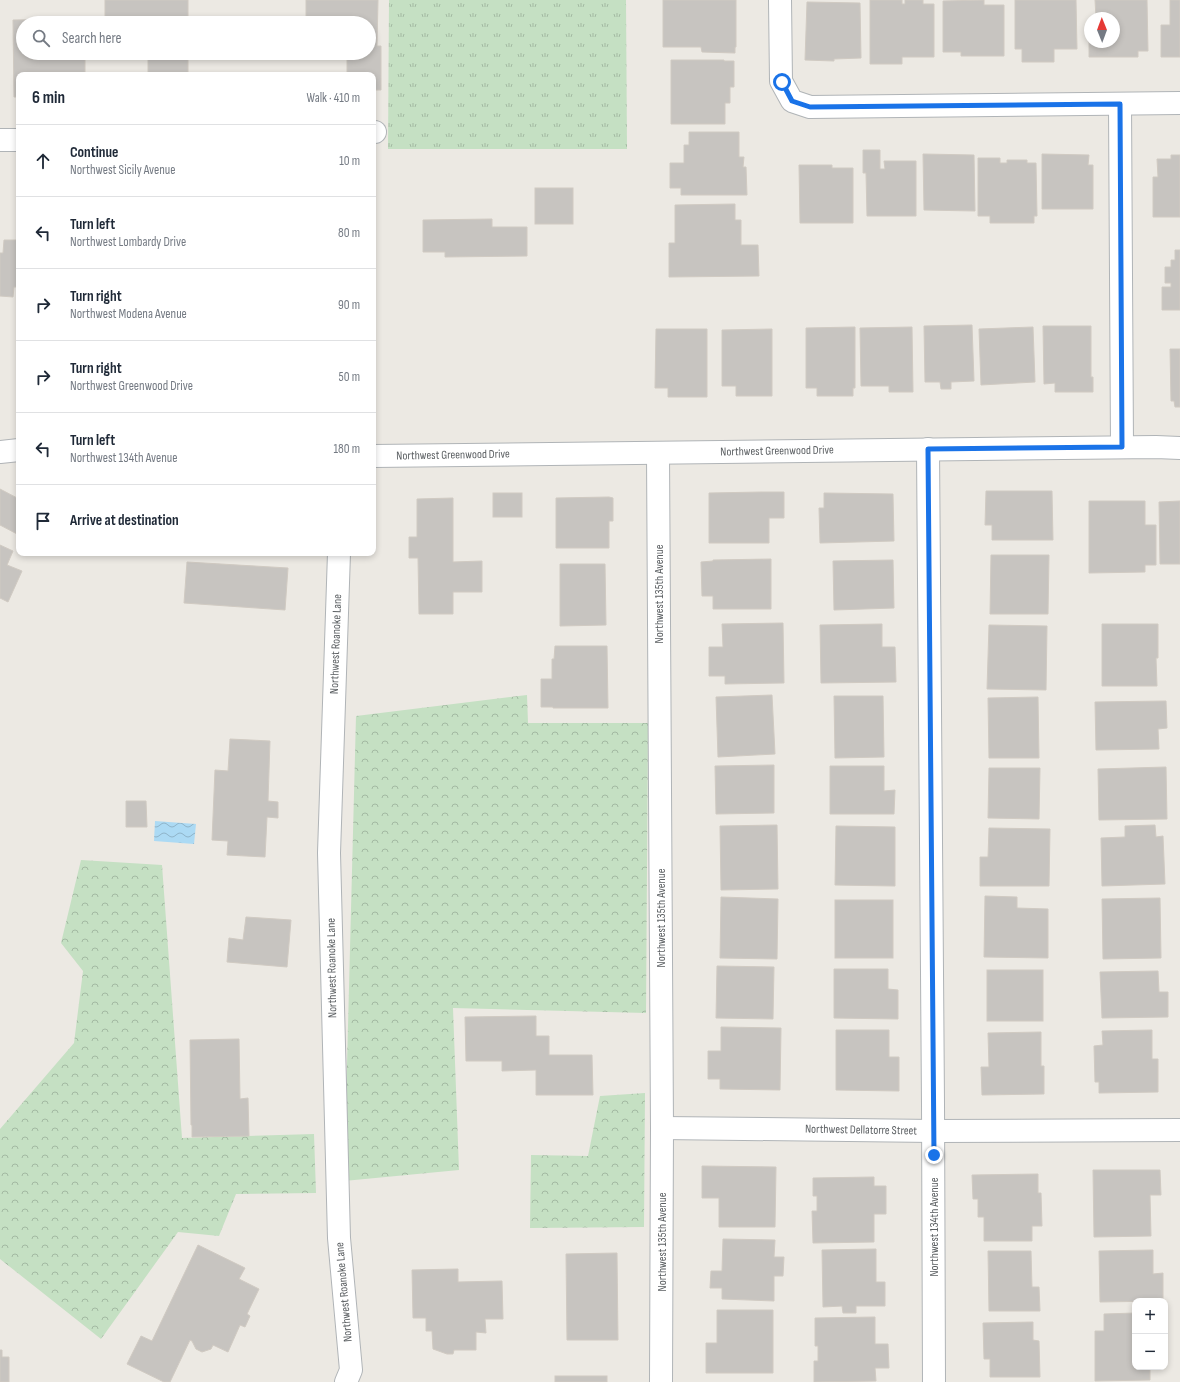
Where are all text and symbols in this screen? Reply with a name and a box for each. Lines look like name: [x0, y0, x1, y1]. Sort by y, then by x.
north arrow: [1084, 12, 1120, 48]
search box: [16, 16, 376, 60]
icon: search: [30, 27, 52, 49]
text: Search here: [62, 29, 122, 48]
route start: [773, 73, 791, 91]
text: 6 min: [32, 88, 65, 108]
text: Walk · 410 m: [307, 90, 360, 106]
text: Continue: [70, 143, 119, 162]
icon: ahead: [32, 150, 54, 172]
text: 10 m: [339, 153, 360, 169]
text: Northwest Sicily Avenue: [70, 162, 176, 178]
text: Turn left: [70, 215, 115, 234]
icon: left: [32, 222, 54, 244]
text: 80 m: [338, 225, 360, 241]
text: Northwest Lombardy Drive: [70, 234, 186, 250]
text: Turn right: [70, 287, 122, 306]
icon: right: [32, 294, 54, 316]
text: 90 m: [338, 297, 360, 313]
text: Northwest Modena Avenue: [70, 306, 187, 322]
text: Turn right: [70, 359, 122, 378]
icon: right: [32, 366, 54, 388]
text: 50 m: [339, 369, 360, 385]
text: Northwest Greenwood Drive: [70, 378, 193, 394]
text: Turn left: [70, 431, 115, 450]
icon: left: [32, 438, 54, 460]
text: 180 m: [334, 441, 360, 457]
street label: Northwest Greenwood Drive: [720, 443, 834, 459]
street label: Northwest Greenwood Drive: [396, 447, 510, 463]
text: Northwest 134th Avenue: [70, 450, 177, 466]
icon: arrive: [32, 510, 54, 532]
text: Arrive at destination: [70, 511, 179, 530]
street label: Northwest 135th Avenue: [652, 544, 667, 643]
street label: Northwest Roanoke Lane: [327, 594, 345, 694]
street label: Northwest 135th Avenue: [654, 868, 669, 967]
street label: Northwest Roanoke Lane: [324, 918, 340, 1018]
street label: Northwest Dellatorre Street: [805, 1122, 917, 1138]
route end: [925, 1146, 943, 1164]
street label: Northwest 134th Avenue: [927, 1177, 942, 1277]
street label: Northwest 135th Avenue: [655, 1192, 670, 1291]
street label: Northwest Roanoke Lane: [332, 1241, 356, 1343]
map controls: [1132, 1298, 1168, 1370]
button: +: [1132, 1298, 1168, 1334]
button: −: [1132, 1334, 1168, 1370]

